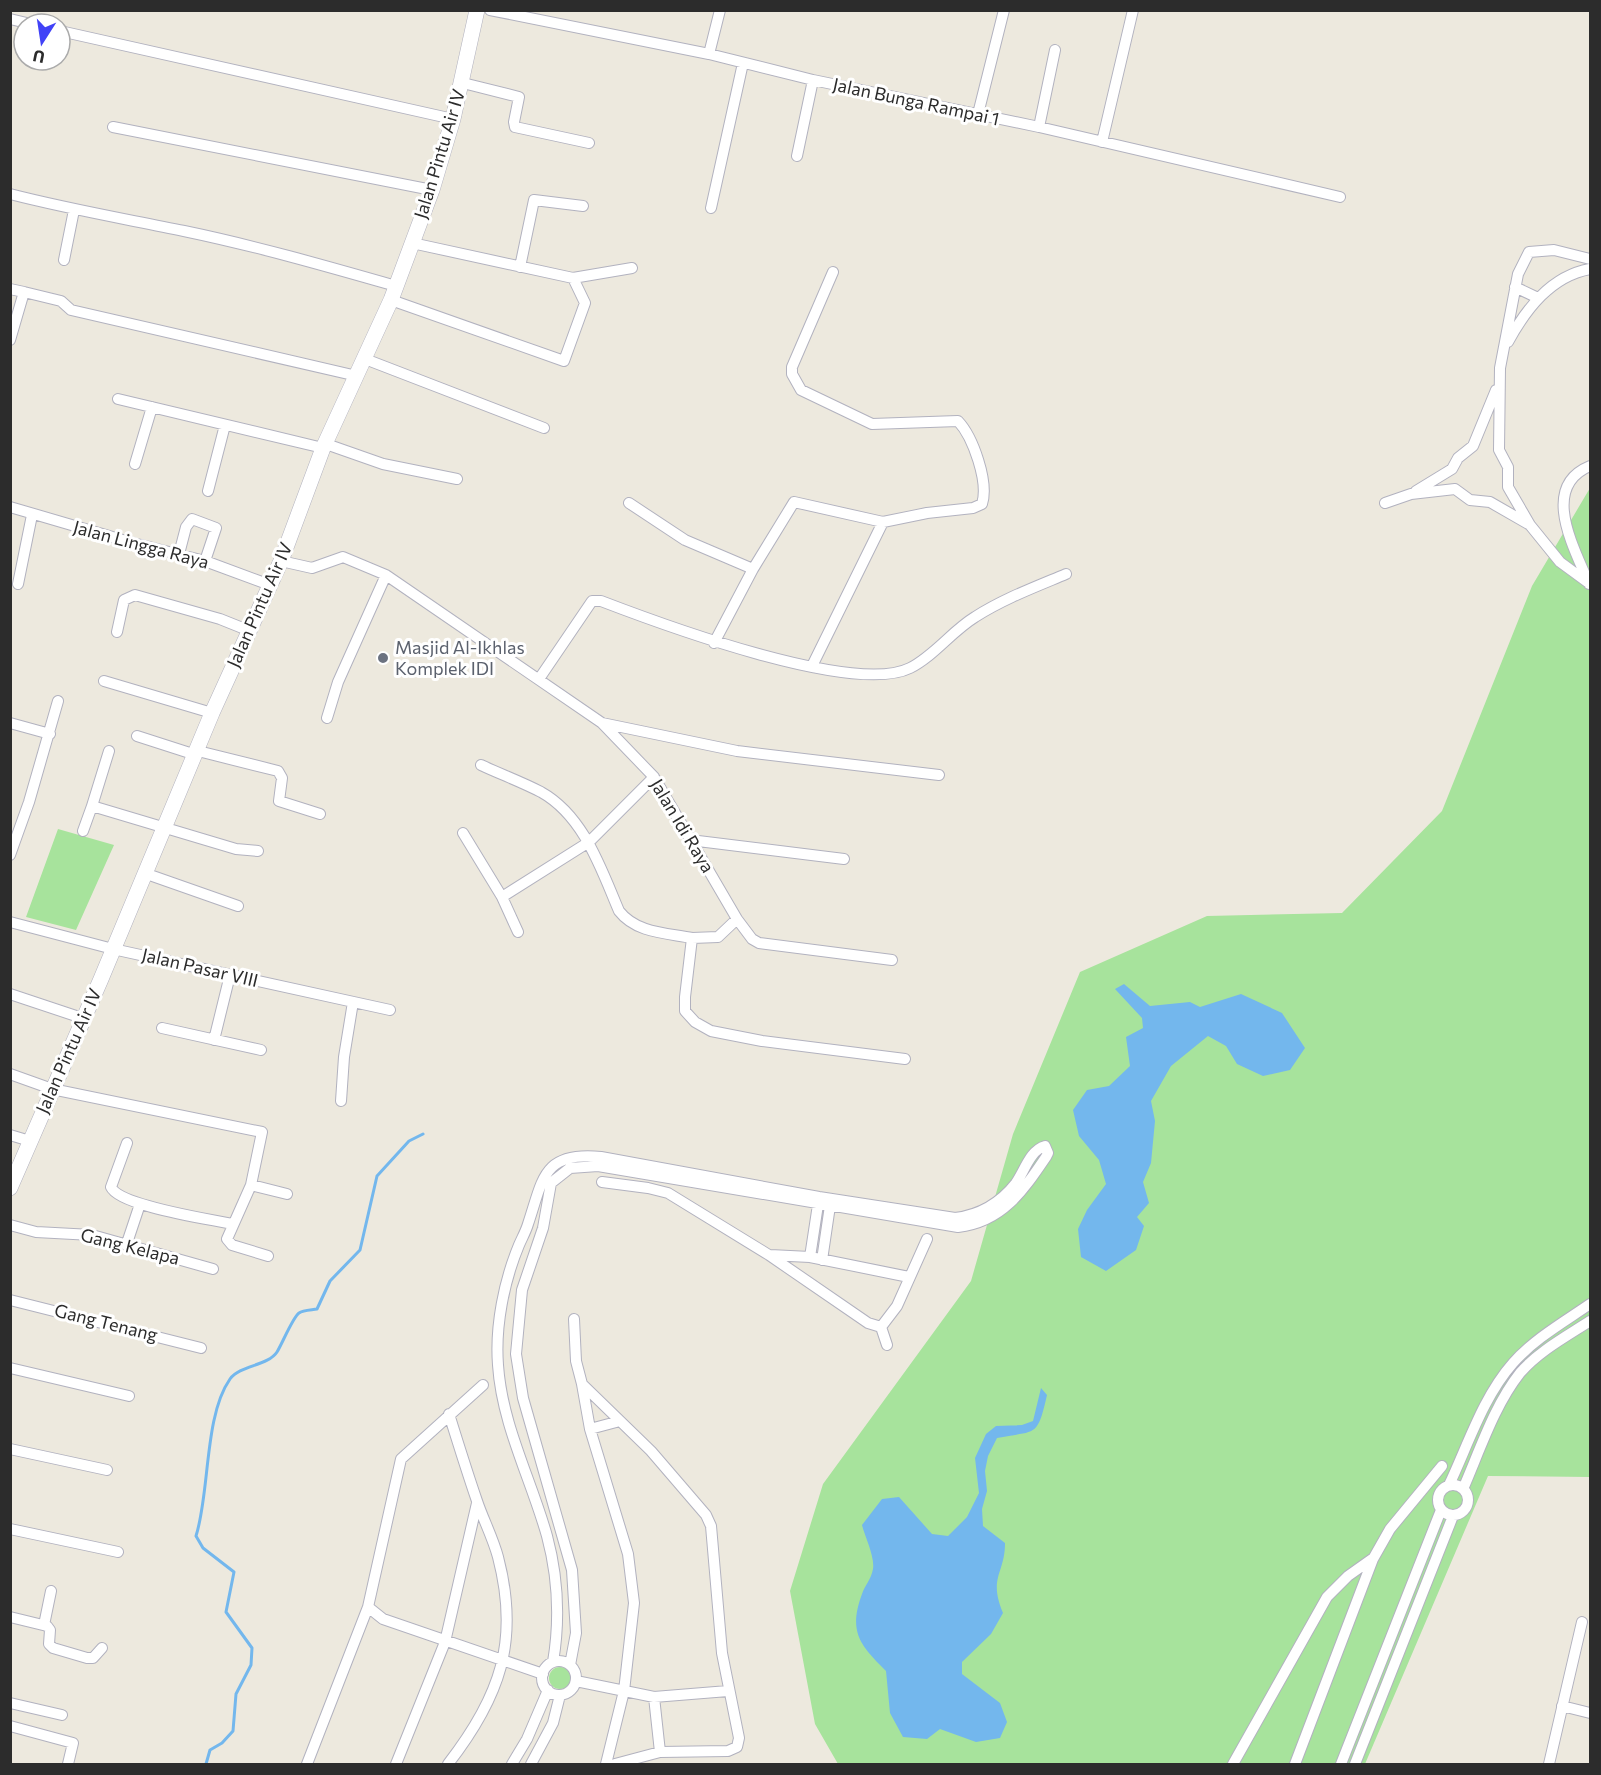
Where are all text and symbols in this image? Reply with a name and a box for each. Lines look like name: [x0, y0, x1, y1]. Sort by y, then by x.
north arrow: [12, 12, 72, 72]
text: U: [31, 47, 46, 68]
street label: Jalan Bunga Rampai 1: [831, 73, 1002, 129]
street label: Jalan Pintu Air IV: [409, 86, 469, 221]
street label: Jalan Lingga Raya: [71, 515, 212, 573]
street label: Jalan Pintu Air IV: [222, 539, 297, 671]
place label: Masjid Al-Ikhlas Komplek IDI: [395, 636, 525, 679]
marker: Masjid Al-Ikhlas Komplek IDI: [376, 651, 390, 665]
street label: Jalan Idi Raya: [646, 775, 719, 876]
street label: Jalan Pasar VIII: [140, 943, 261, 991]
street label: Jalan Pintu Air IV: [31, 985, 106, 1117]
street label: Gang Kelapa: [79, 1223, 182, 1269]
street label: Gang Tenang: [52, 1299, 160, 1346]

